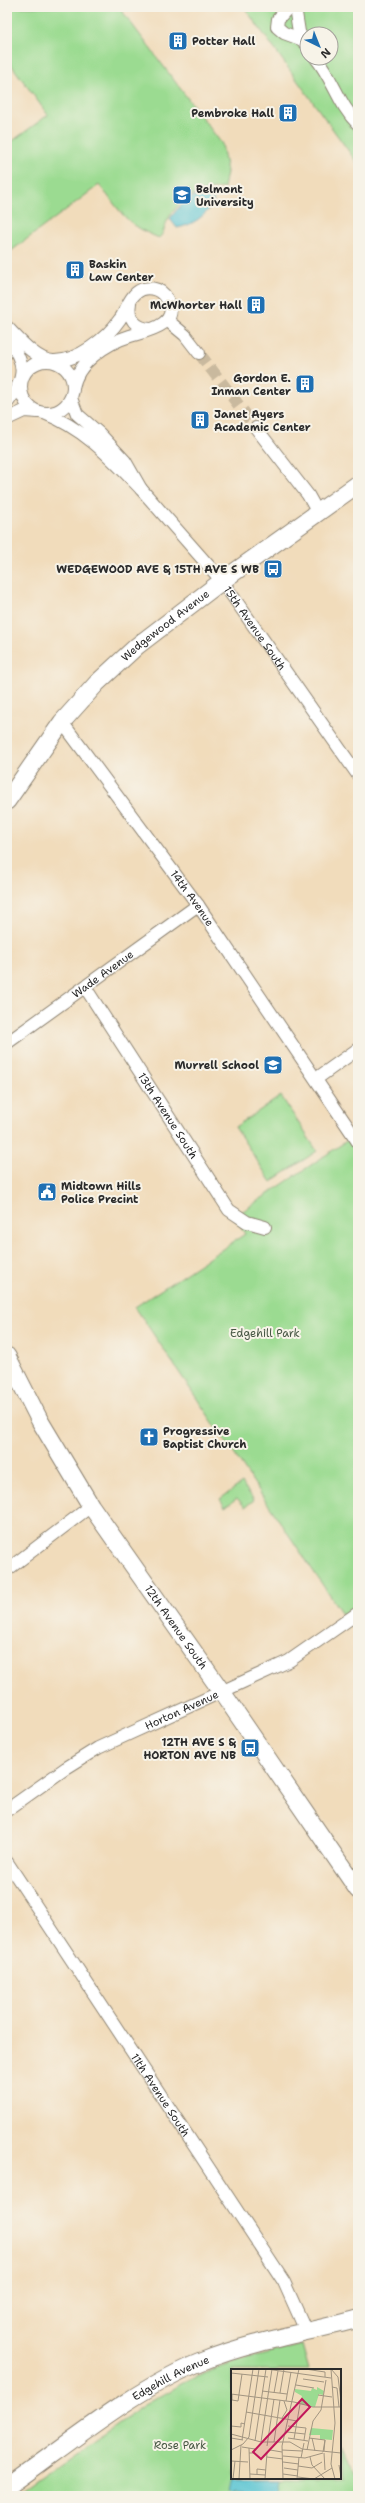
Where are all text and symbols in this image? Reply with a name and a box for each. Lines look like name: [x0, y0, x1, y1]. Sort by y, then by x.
north arrow: [299, 26, 339, 66]
building icon: Potter Hall: [167, 30, 189, 52]
place label: Potter Hall: [192, 34, 255, 49]
text: N: [317, 44, 334, 62]
building icon: Pembroke Hall: [277, 102, 299, 124]
place label: Pembroke Hall: [191, 106, 274, 121]
place label: Belmont University: [196, 182, 254, 210]
school or university icon: Belmont University: [171, 184, 193, 206]
place label: Baskin Law Center: [89, 257, 154, 285]
building icon: Baskin Law Center: [64, 259, 86, 281]
building icon: McWhorter Hall: [245, 294, 267, 316]
place label: McWhorter Hall: [150, 298, 242, 313]
place label: Gordon E. Inman Center: [211, 371, 291, 399]
building icon: Gordon E. Inman Center: [294, 373, 316, 395]
place label: Janet Ayers Academic Center: [214, 407, 311, 435]
building icon: Janet Ayers Academic Center: [189, 409, 211, 431]
bus stop icon: WEDGEWOOD AVE & 15TH AVE S WB: [262, 558, 284, 580]
place label: WEDGEWOOD AVE & 15TH AVE S WB: [56, 562, 259, 577]
street label: 15th Avenue South: [220, 583, 289, 673]
street label: Wedgewood Avenue: [118, 586, 213, 665]
street label: 14th Avenue: [167, 867, 217, 929]
street label: Wade Avenue: [69, 947, 137, 1002]
school or university icon: Murrell School: [262, 1054, 284, 1076]
place label: Murrell School: [175, 1058, 259, 1073]
street label: 13th Avenue South: [134, 1070, 201, 1162]
place label: Midtown Hills Police Precint: [61, 1179, 141, 1207]
public building icon: Midtown Hills Police Precint: [36, 1181, 58, 1203]
park label: Edgehill Park: [230, 1326, 300, 1341]
place label: Progressive Baptist Church: [163, 1424, 247, 1452]
church icon: Progressive Baptist Church: [138, 1426, 160, 1448]
street label: 12th Avenue South: [141, 1582, 211, 1672]
street label: Horton Avenue: [142, 1687, 221, 1734]
place label: 12TH AVE S & HORTON AVE NB: [143, 1735, 236, 1763]
bus stop icon: 12TH AVE S & HORTON AVE NB: [239, 1737, 261, 1759]
street label: 11th Avenue South: [127, 2051, 193, 2140]
street label: Edgehill Avenue: [129, 2352, 211, 2405]
inset map: [231, 2369, 341, 2479]
park label: Rose Park: [154, 2438, 206, 2453]

